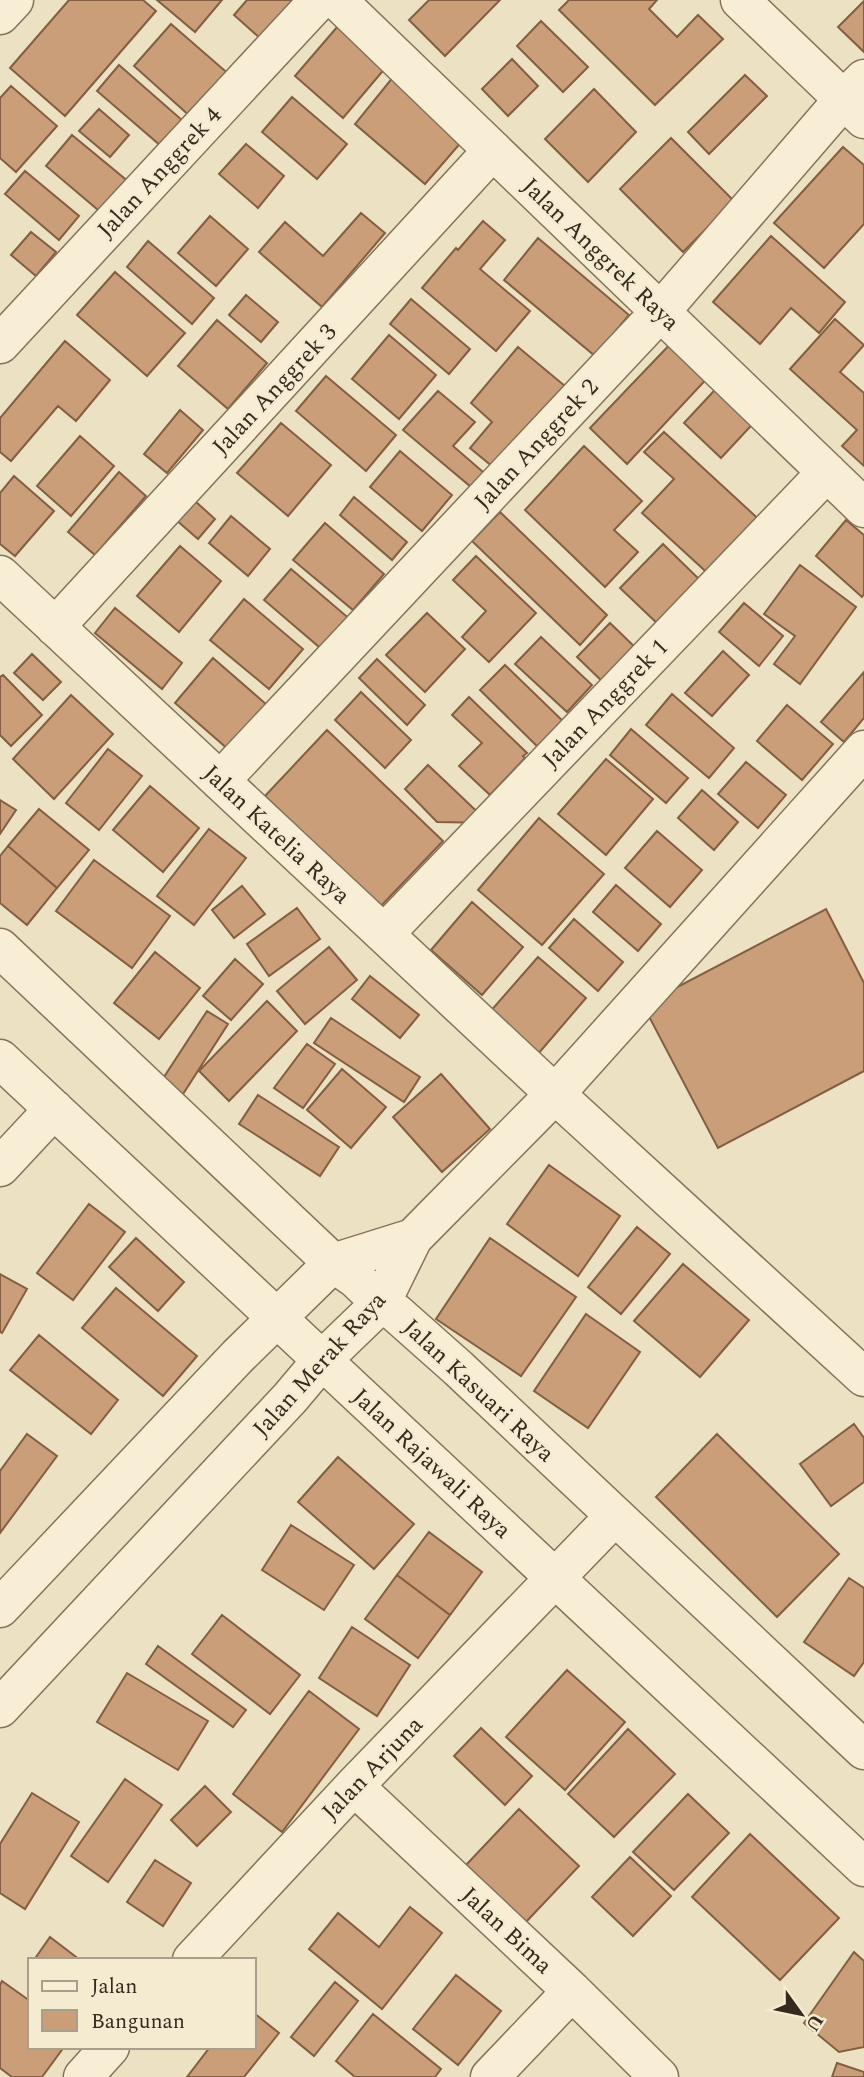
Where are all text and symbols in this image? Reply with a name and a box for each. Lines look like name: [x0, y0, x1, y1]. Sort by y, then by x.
street label: Jalan Anggrek 4: [89, 99, 230, 247]
street label: Jalan Anggrek Raya: [513, 170, 688, 340]
street label: Jalan Anggrek 3: [204, 316, 345, 464]
street label: Jalan Anggrek 2: [466, 371, 607, 519]
street label: Jalan Anggrek 1: [534, 630, 677, 777]
street label: Jalan Katelia Raya: [194, 756, 359, 913]
street label: Jalan Merak Raya: [244, 1284, 395, 1446]
street label: Jalan Kasuari Raya: [394, 1310, 563, 1471]
street label: Jalan Rajawali Raya: [343, 1380, 520, 1548]
street label: Jalan Arjuna: [314, 1708, 432, 1829]
street label: Jalan Bima: [452, 1878, 561, 1983]
legend: [28, 1958, 256, 2049]
text: Jalan: [91, 1971, 137, 2003]
north arrow: [766, 1979, 836, 2049]
text: Bangunan: [91, 2006, 185, 2038]
text: U: [797, 2008, 831, 2037]

